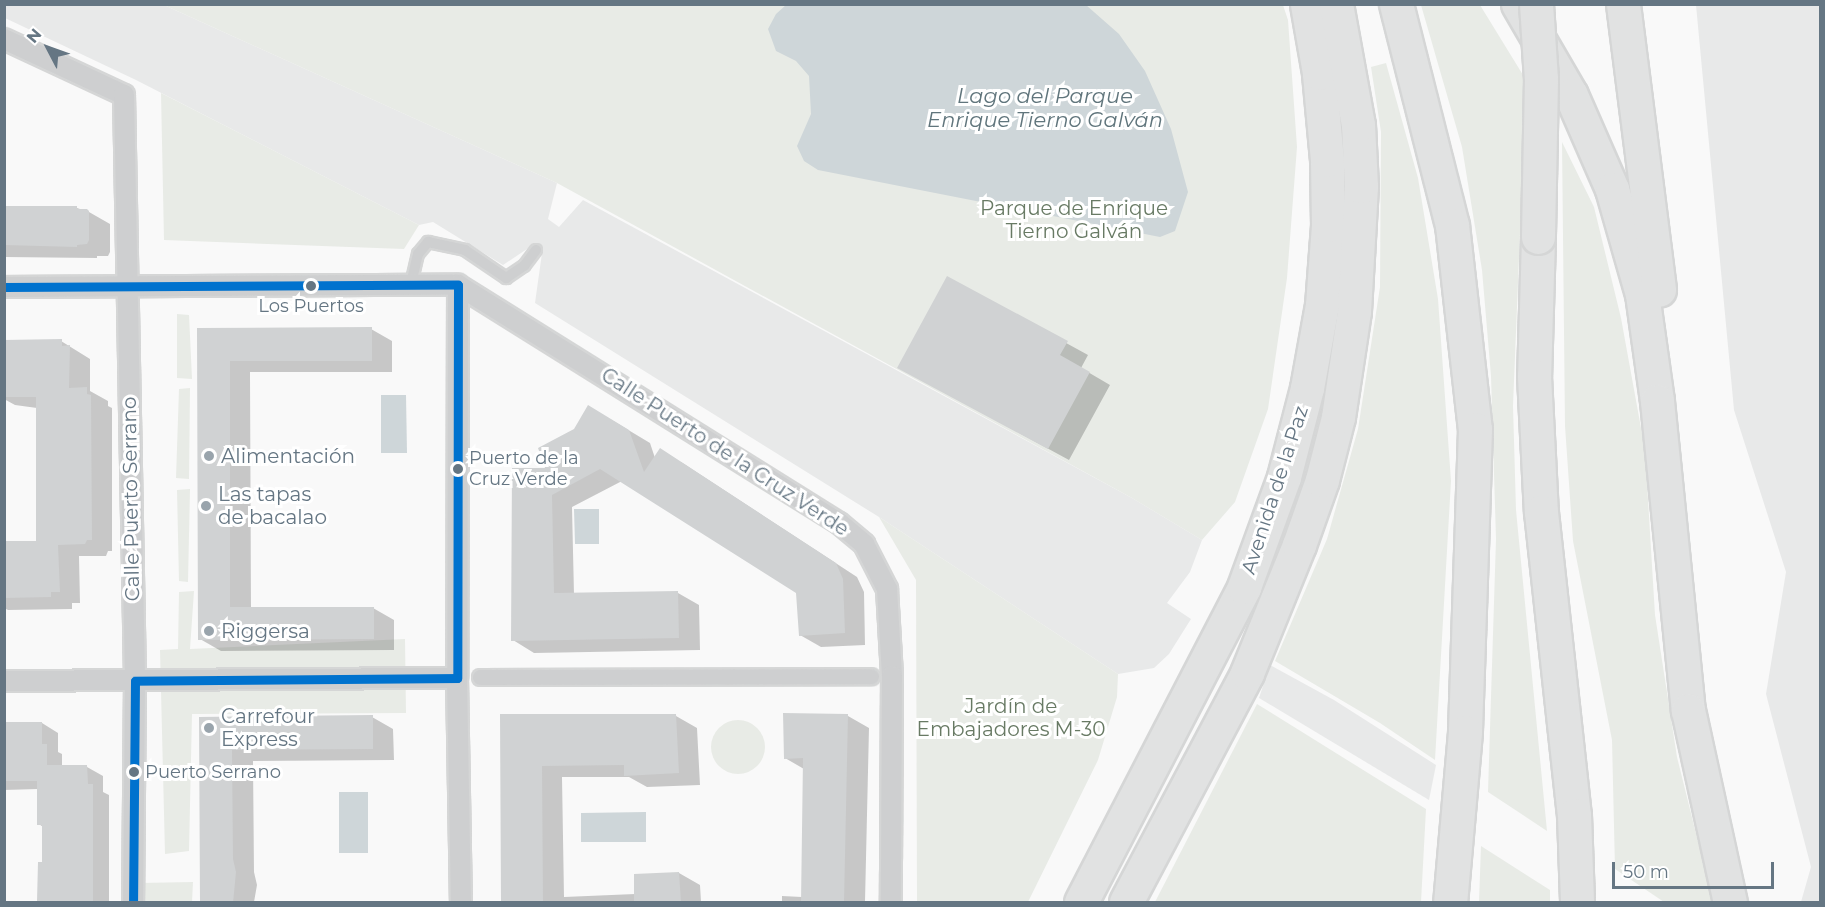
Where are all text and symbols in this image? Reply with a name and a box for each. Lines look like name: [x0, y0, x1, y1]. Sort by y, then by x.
north arrow: [18, 18, 78, 78]
text: N: [23, 25, 45, 47]
water label: Lago del Parque Enrique Tierno Galván: [927, 83, 1163, 133]
park label: Parque de Enrique Tierno Galván: [980, 197, 1168, 244]
marker: Los Puertos: [305, 280, 317, 292]
place label: Los Puertos: [258, 295, 364, 317]
street label: Calle Puerto de la Cruz Verde: [597, 363, 853, 541]
street label: Calle Puerto Serrano: [117, 396, 145, 602]
street label: Avenida de la Paz: [1236, 403, 1314, 577]
place label: Alimentación: [221, 444, 355, 468]
place label: Puerto de la Cruz Verde: [469, 448, 579, 490]
marker: Alimentación: [202, 449, 216, 463]
marker: Puerto de la Cruz Verde: [452, 463, 464, 475]
place label: Las tapas de bacalao: [218, 482, 327, 529]
marker: Las tapas de bacalao: [199, 499, 213, 513]
place label: Riggersa: [221, 619, 310, 643]
marker: Riggersa: [202, 624, 216, 638]
park label: Jardín de Embajadores M-30: [917, 694, 1105, 741]
place label: Carrefour Express: [221, 704, 315, 751]
marker: Carrefour Express: [202, 721, 216, 735]
place label: Puerto Serrano: [145, 761, 281, 783]
marker: Puerto Serrano: [128, 766, 140, 778]
scale bar: [1615, 850, 1777, 888]
text: 50 m: [1623, 861, 1669, 883]

